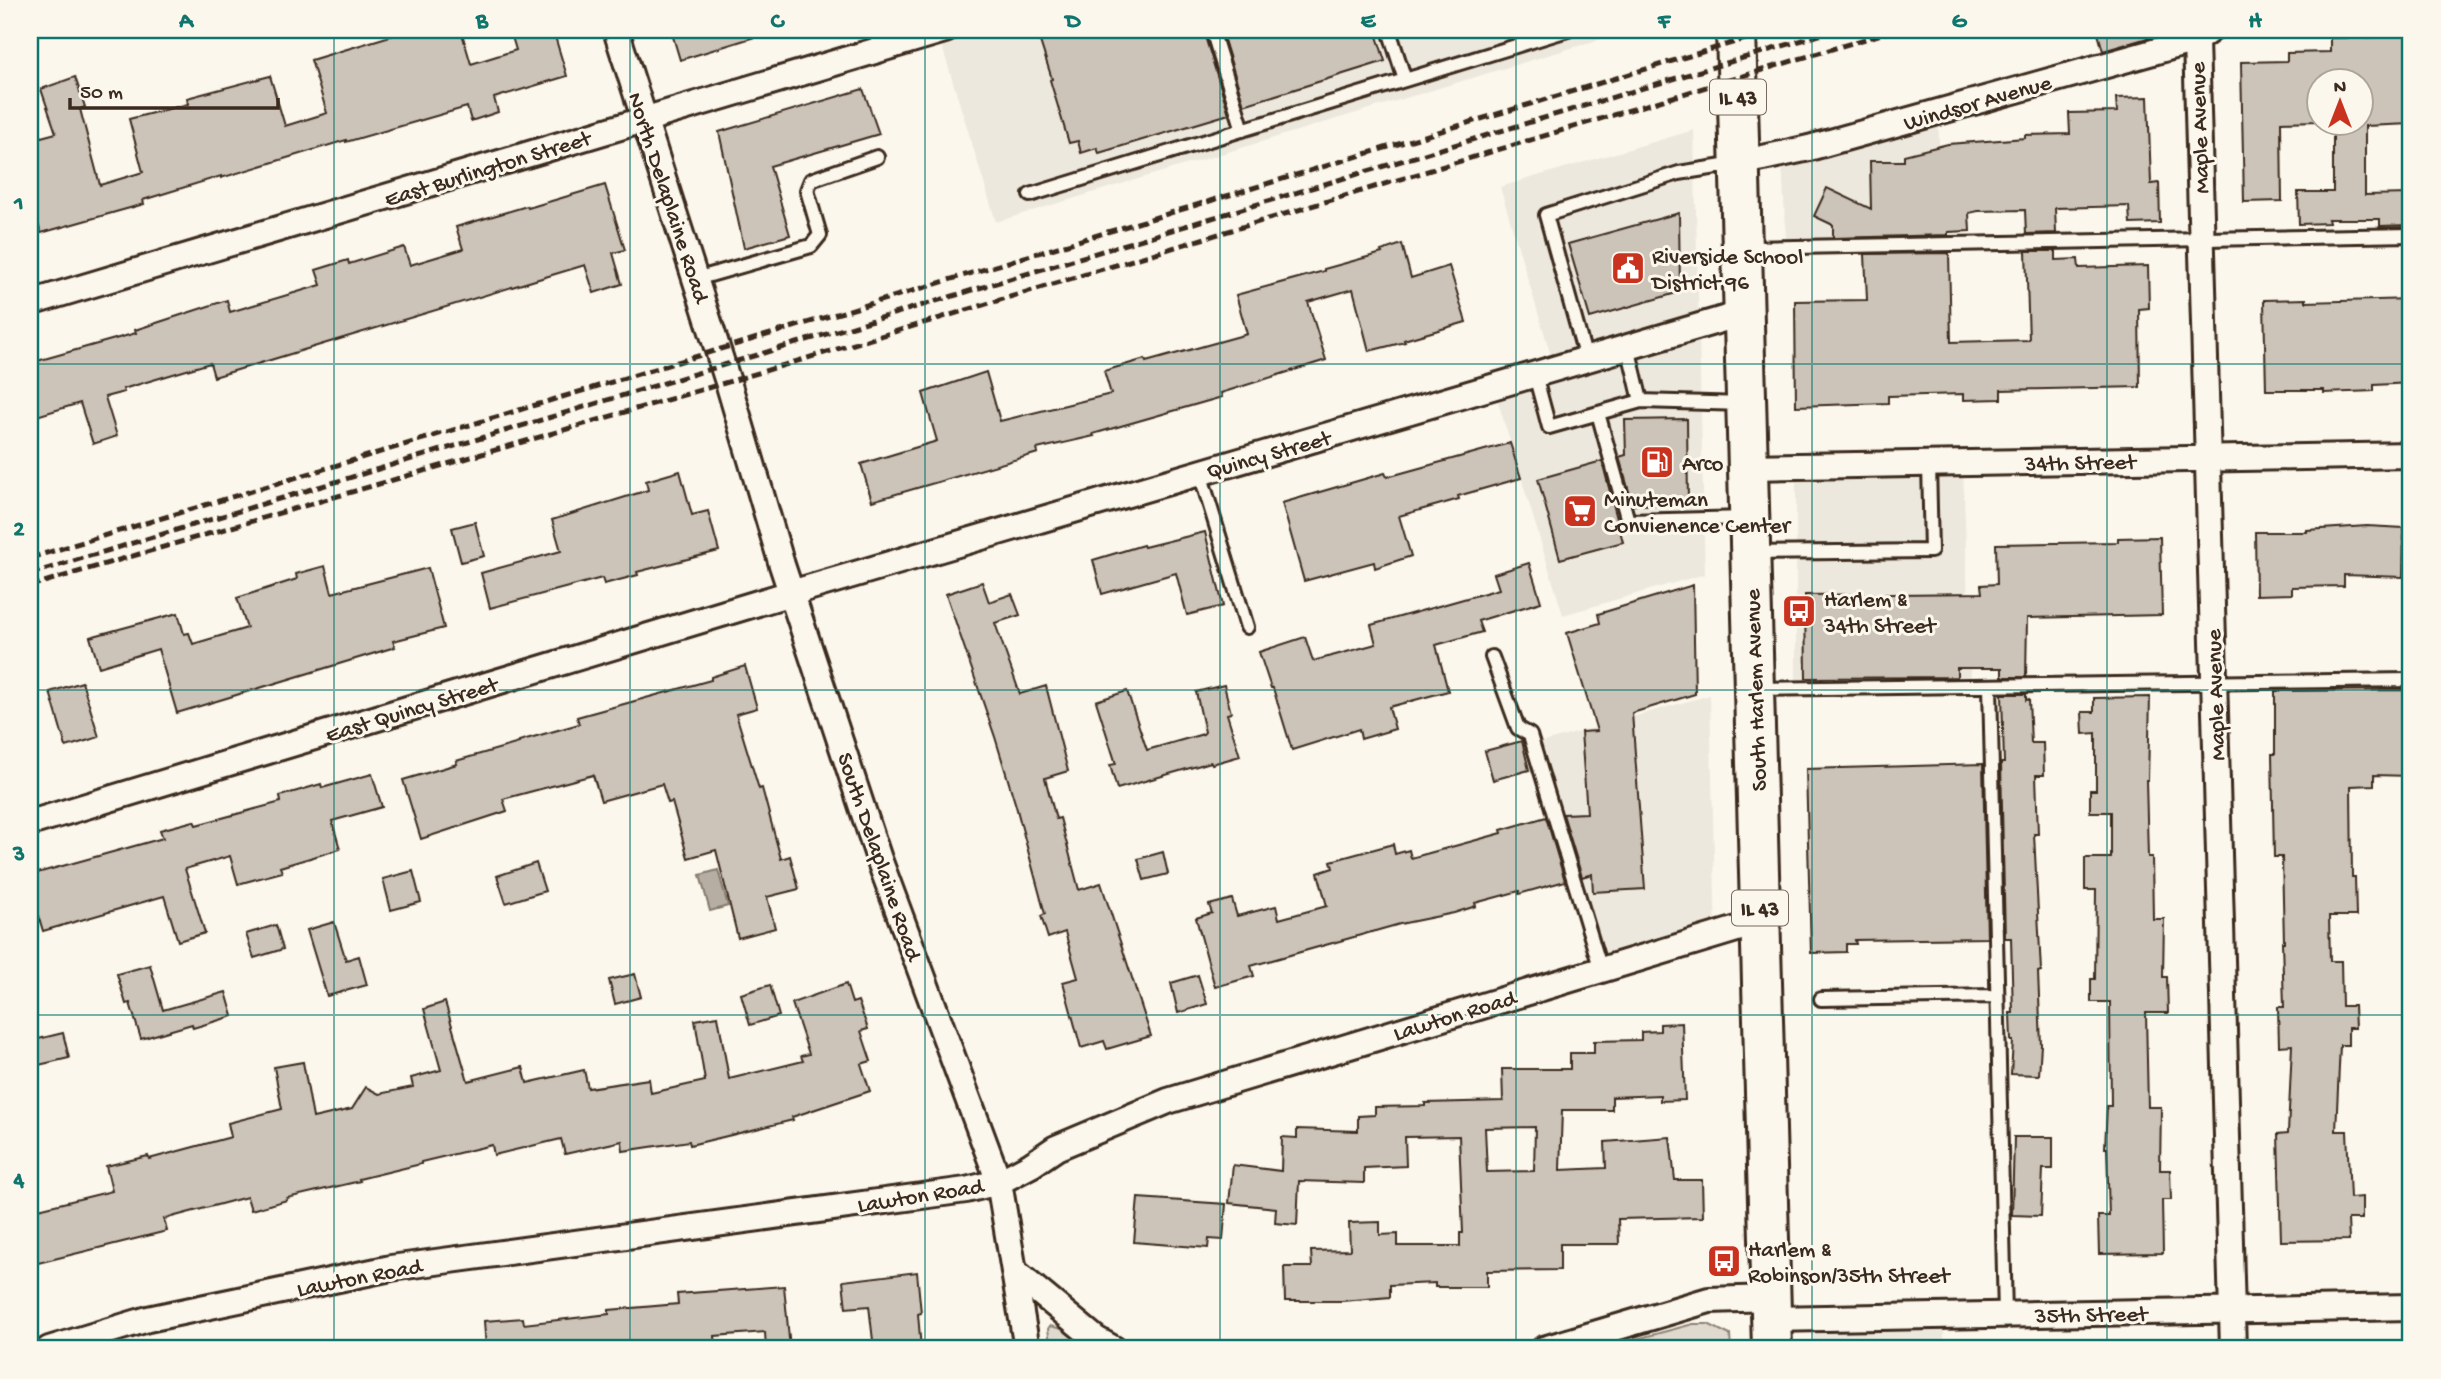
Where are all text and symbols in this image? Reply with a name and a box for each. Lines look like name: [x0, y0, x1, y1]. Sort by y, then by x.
text: A: [178, 9, 194, 36]
text: B: [475, 9, 489, 36]
text: C: [771, 9, 786, 36]
text: D: [1064, 9, 1082, 36]
text: E: [1361, 9, 1377, 36]
text: F: [1657, 9, 1672, 36]
text: G: [1952, 9, 1968, 36]
text: H: [2248, 9, 2262, 36]
street label: Maple Avenue: [2186, 61, 2217, 194]
scale bar: [70, 66, 278, 110]
north arrow: [2304, 66, 2374, 136]
street label: Windsor Avenue: [1901, 70, 2056, 138]
text: N: [2334, 77, 2346, 100]
road number: IL 43: [1710, 80, 1766, 114]
text: 50 m: [80, 82, 123, 107]
street label: North Delaplaine Road: [620, 89, 714, 308]
street label: East Burlington Street: [382, 126, 596, 215]
text: 1: [13, 191, 24, 218]
place label: Riverside School District 96: [1650, 245, 1803, 298]
public building icon: Riverside School District 96: [1609, 249, 1647, 287]
street label: Quincy Street: [1204, 425, 1336, 487]
fuel station icon: Arco: [1638, 443, 1676, 481]
street label: 34th Street: [2023, 450, 2138, 479]
place label: Arco: [1682, 452, 1724, 479]
place label: Minuteman Convienence Center: [1604, 488, 1792, 541]
supermarket icon: Minuteman Convienence Center: [1561, 492, 1599, 530]
text: 2: [13, 517, 25, 544]
street label: South Harlem Avenue: [1740, 587, 1775, 792]
place label: Harlem & 34th Street: [1823, 588, 1937, 641]
bus stop icon: Harlem & 34th Street: [1780, 592, 1818, 630]
street label: Maple Avenue: [2202, 628, 2233, 761]
street label: East Quincy Street: [323, 672, 503, 750]
street label: South Delaplaine Road: [829, 750, 926, 966]
text: 3: [12, 842, 25, 869]
road number: IL 43: [1732, 890, 1788, 926]
street label: Lawton Road: [1390, 985, 1521, 1049]
text: 4: [13, 1168, 25, 1195]
street label: Lawton Road: [856, 1174, 987, 1221]
place label: Harlem & Robinson/35th Street: [1748, 1238, 1951, 1291]
bus stop icon: Harlem & Robinson/35th Street: [1705, 1242, 1743, 1280]
street label: Lawton Road: [295, 1254, 426, 1305]
street label: 35th Street: [2034, 1302, 2149, 1331]

